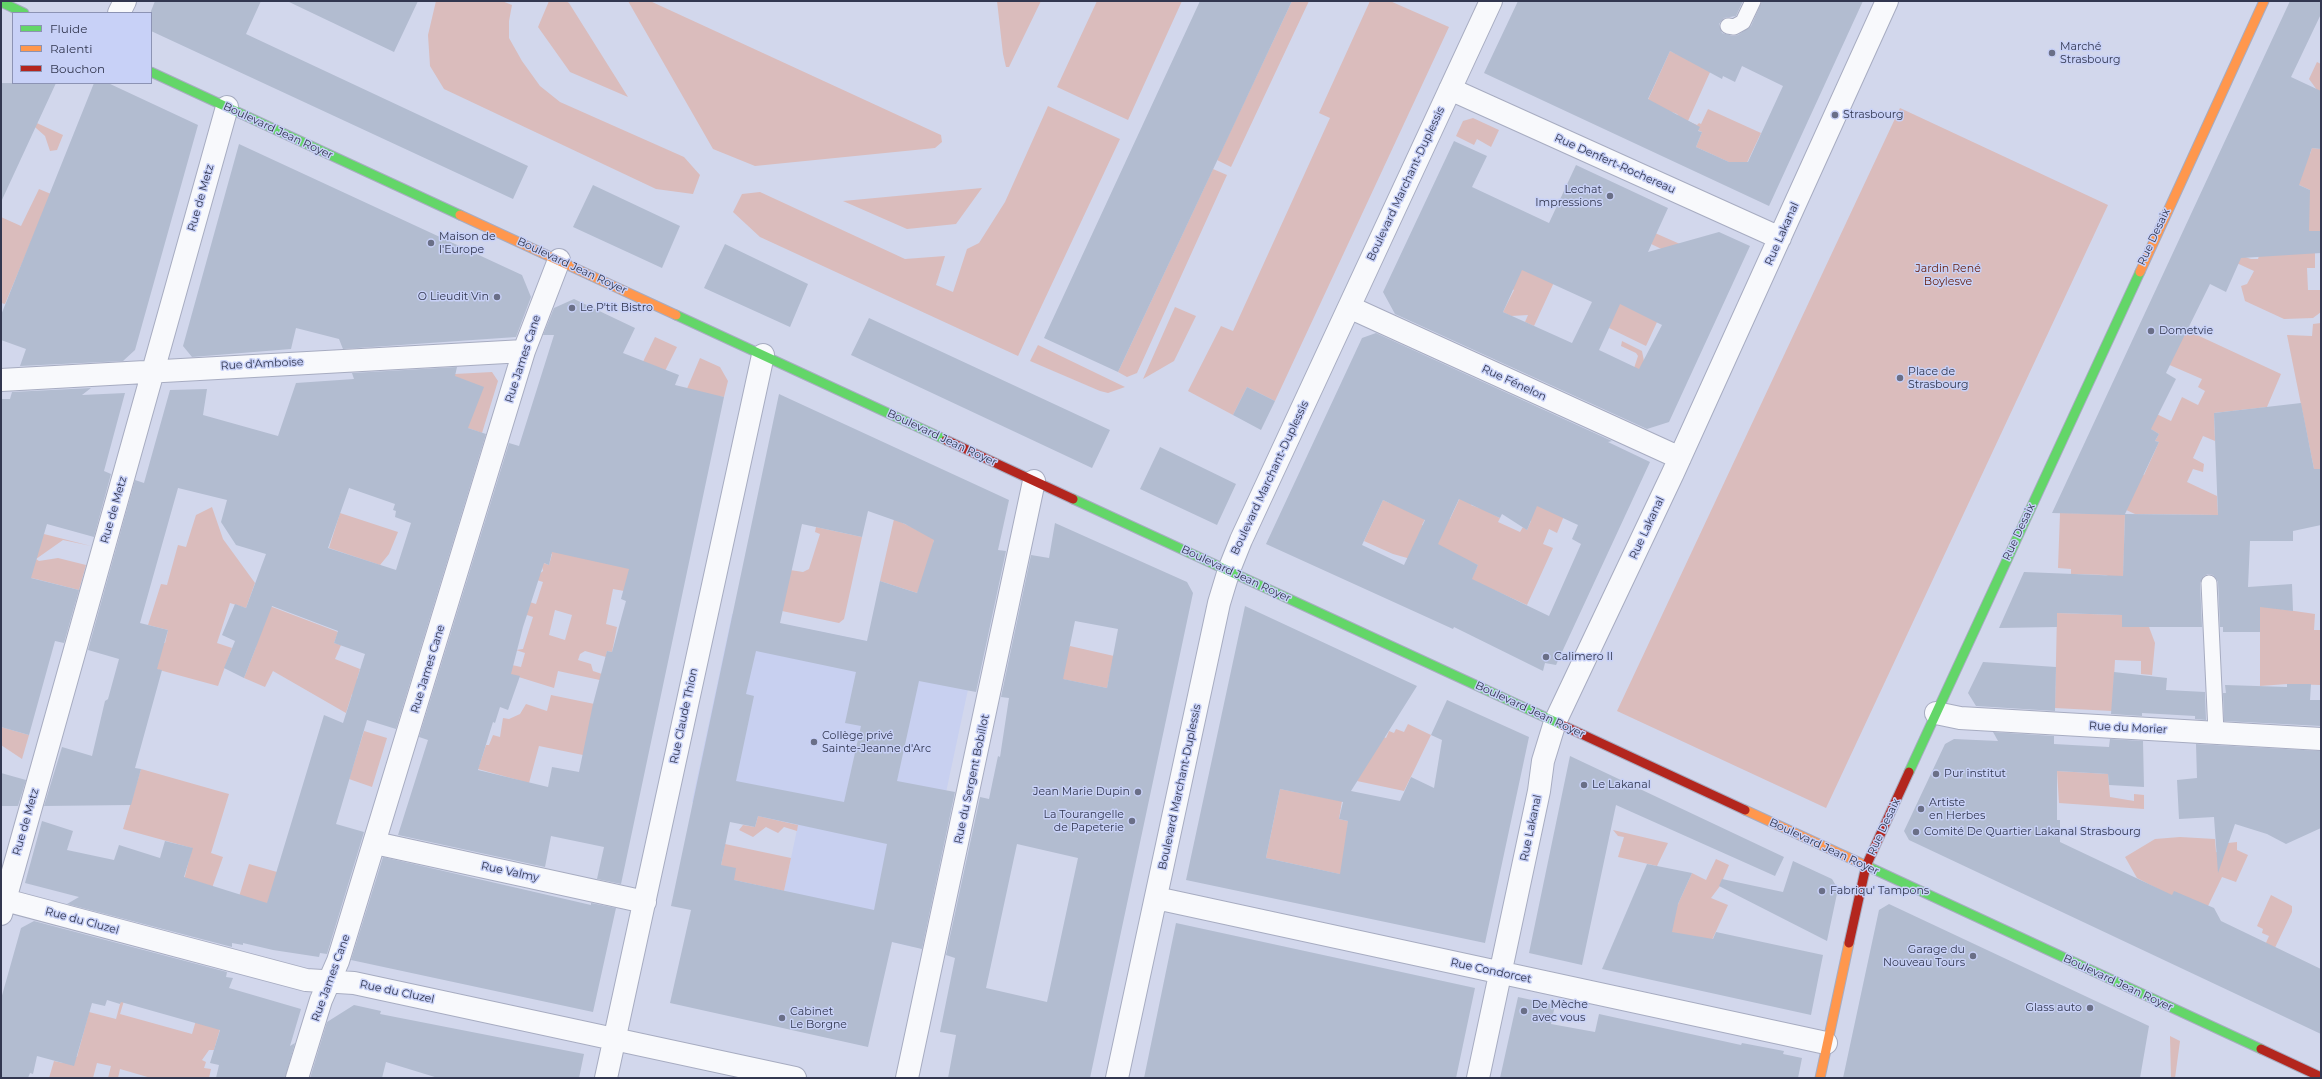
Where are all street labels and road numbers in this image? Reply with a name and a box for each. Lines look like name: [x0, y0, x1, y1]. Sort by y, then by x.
street label: Boulevard Jean Royer: [221, 100, 335, 162]
street label: Boulevard Marchant-Duplessis: [1364, 105, 1448, 263]
street label: Rue Denfert-Rochereau: [1552, 131, 1678, 197]
street label: Rue de Metz: [185, 163, 217, 233]
street label: Rue Lakanal: [1762, 200, 1802, 268]
street label: Rue Desaix: [2135, 206, 2173, 268]
street label: Boulevard Jean Royer: [515, 235, 629, 297]
street label: Rue James Cane: [503, 313, 543, 405]
street label: Rue d'Amboise: [220, 355, 304, 373]
street label: Rue Fénelon: [1480, 362, 1548, 404]
street label: Boulevard Marchant-Duplessis: [1228, 399, 1312, 557]
street label: Boulevard Jean Royer: [885, 407, 999, 469]
street label: Rue de Metz: [98, 475, 130, 545]
street label: Rue Lakanal: [1627, 495, 1667, 561]
street label: Rue Desaix: [2000, 501, 2038, 563]
street label: Boulevard Jean Royer: [1179, 543, 1293, 605]
street label: Rue James Cane: [408, 623, 448, 715]
street label: Rue Claude Thion: [667, 667, 701, 765]
street label: Boulevard Jean Royer: [1473, 679, 1587, 741]
street label: Boulevard Marchant-Duplessis: [1156, 703, 1204, 871]
street label: Rue du Sergent Bobillot: [952, 713, 992, 845]
street label: Rue du Morier: [2089, 719, 2167, 737]
street label: Rue de Metz: [10, 787, 42, 857]
street label: Rue Lakanal: [1518, 794, 1544, 862]
street label: Rue Desaix: [1865, 796, 1903, 858]
street label: Boulevard Jean Royer: [1767, 816, 1881, 878]
street label: Rue Valmy: [480, 859, 540, 885]
street label: Rue du Cluzel: [44, 905, 120, 937]
street label: Rue James Cane: [309, 933, 353, 1023]
street label: Boulevard Jean Royer: [2061, 952, 2175, 1014]
street label: Rue Condorcet: [1449, 956, 1533, 986]
street label: Rue du Cluzel: [359, 978, 435, 1006]

